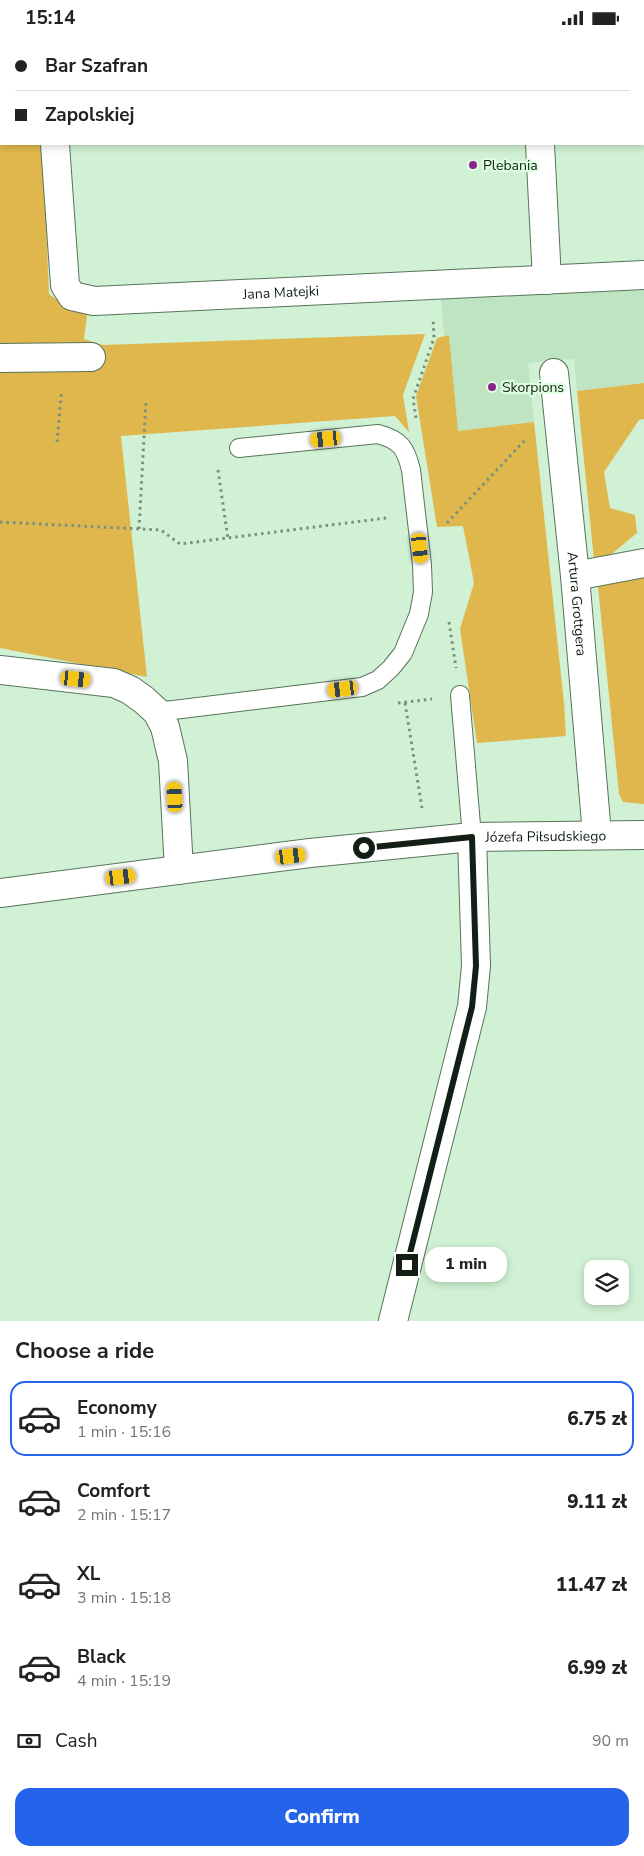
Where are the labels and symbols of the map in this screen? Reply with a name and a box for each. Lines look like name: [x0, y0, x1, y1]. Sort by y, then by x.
place label: Plebania: [483, 156, 538, 175]
marker: Plebania: [467, 159, 479, 171]
street label: Jana Matejki: [241, 281, 319, 304]
place label: Skorpions: [502, 378, 564, 397]
marker: Skorpions: [486, 381, 498, 393]
car: [310, 430, 341, 448]
car: [410, 532, 429, 564]
street label: Artura Grottgera: [563, 551, 591, 657]
car: [60, 670, 91, 688]
car: [327, 680, 358, 698]
car: [166, 782, 183, 812]
street label: Józefa Piłsudskiego: [484, 826, 606, 847]
route start: [353, 837, 375, 859]
car: [275, 847, 306, 865]
car: [105, 868, 136, 886]
callout: 1 min: [424, 1247, 507, 1283]
route end: [396, 1254, 418, 1276]

